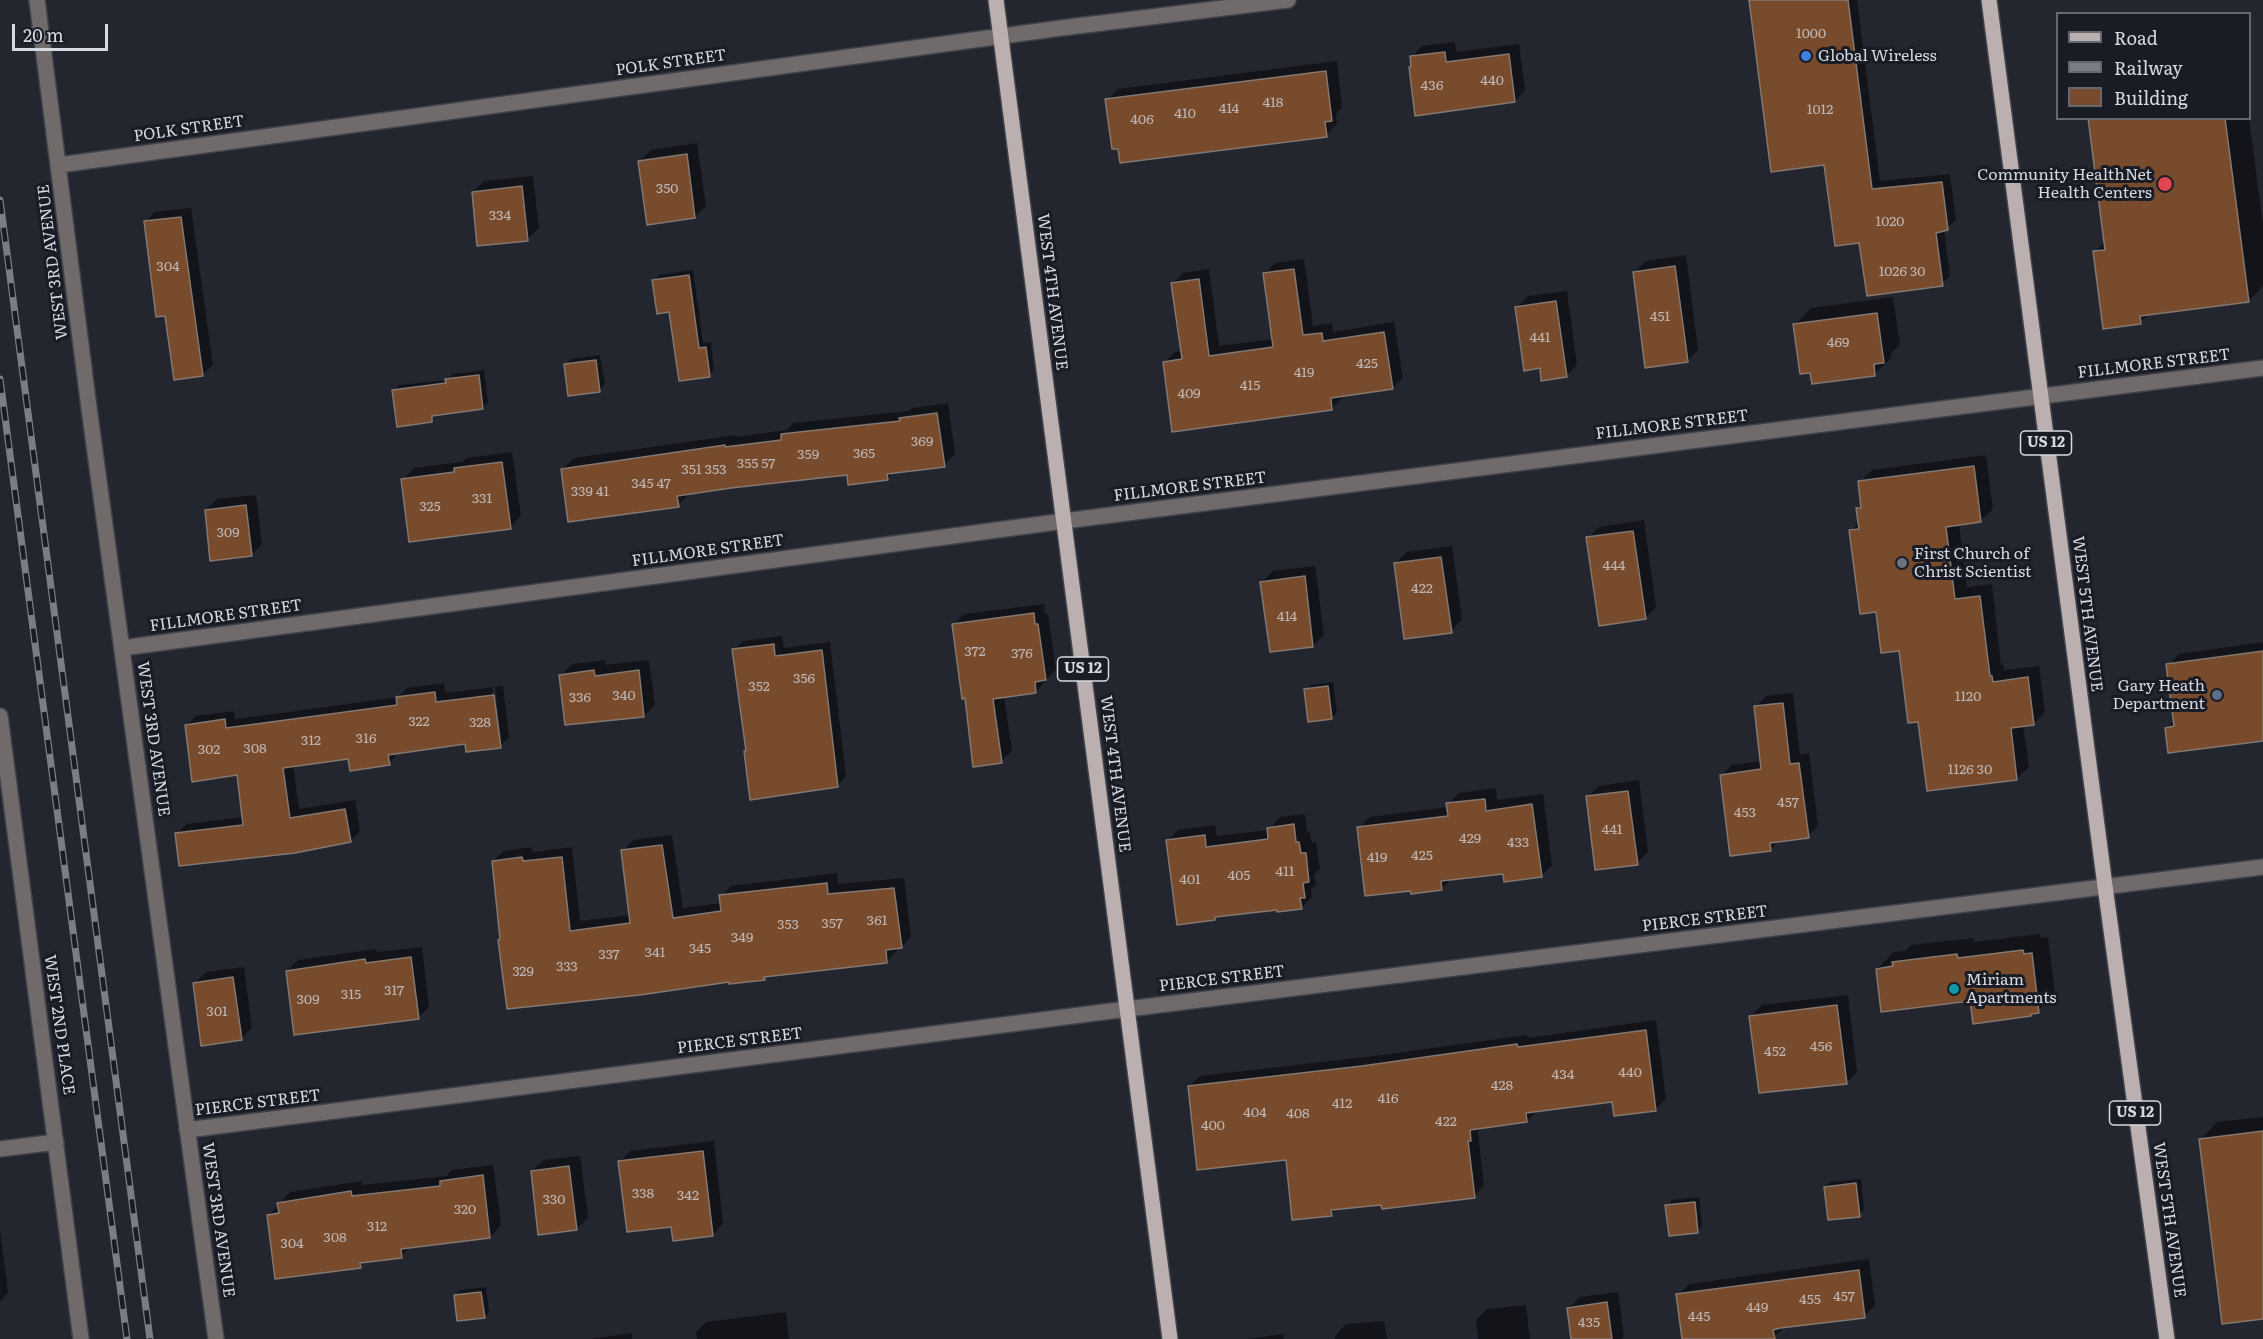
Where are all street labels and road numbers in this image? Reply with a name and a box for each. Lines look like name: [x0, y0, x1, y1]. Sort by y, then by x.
street label: POLK STREET: [614, 46, 728, 80]
street label: POLK STREET: [132, 112, 246, 146]
street label: WEST 3RD AVENUE: [34, 183, 72, 341]
street label: WEST 4TH AVENUE: [1033, 213, 1071, 371]
street label: FILLMORE STREET: [2077, 345, 2231, 383]
street label: FILLMORE STREET: [1595, 406, 1749, 444]
road number: US 12: [2020, 431, 2072, 455]
street label: FILLMORE STREET: [1113, 468, 1267, 506]
street label: FILLMORE STREET: [631, 531, 785, 571]
street label: WEST 5TH AVENUE: [2068, 535, 2106, 693]
street label: FILLMORE STREET: [149, 596, 303, 636]
road number: US 12: [1058, 657, 1108, 681]
street label: WEST 3RD AVENUE: [133, 660, 173, 818]
street label: WEST 4TH AVENUE: [1096, 695, 1134, 853]
street label: PIERCE STREET: [1641, 902, 1769, 936]
street label: WEST 2ND PLACE: [40, 954, 78, 1096]
street label: PIERCE STREET: [1158, 962, 1286, 996]
street label: PIERCE STREET: [676, 1024, 804, 1058]
street label: PIERCE STREET: [194, 1086, 322, 1120]
road number: US 12: [2110, 1101, 2160, 1125]
street label: WEST 3RD AVENUE: [198, 1141, 238, 1299]
street label: WEST 5TH AVENUE: [2149, 1141, 2189, 1299]

